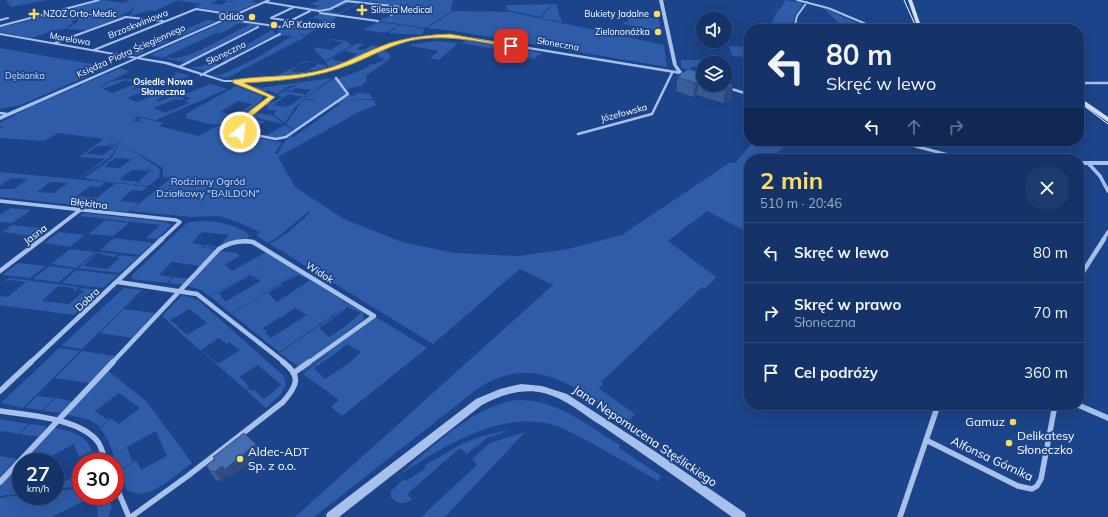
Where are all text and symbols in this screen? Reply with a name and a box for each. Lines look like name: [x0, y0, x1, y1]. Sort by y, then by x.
marker: Silesia Medical: [356, 4, 368, 16]
place label: Silesia Medical: [371, 4, 432, 15]
street label: Brzoskwiniowa: [106, 7, 169, 41]
marker: NZOZ Orto-Medic: [28, 8, 40, 20]
place label: NZOZ Orto-Medic: [43, 8, 117, 19]
place label: Bukiety Jadalne: [584, 8, 649, 20]
marker: Bukiety Jadalne: [652, 9, 662, 19]
place label: Odido: [219, 11, 244, 22]
marker: Odido: [247, 12, 257, 22]
map controls: [696, 12, 732, 92]
button: sound: [696, 12, 732, 48]
place label: AP Katowice: [282, 19, 335, 30]
marker: AP Katowice: [269, 20, 279, 30]
street label: Księdza Piotra Ściegiennego: [74, 21, 187, 80]
place label: Zielononóżka: [595, 26, 650, 37]
marker: Zielononóżka: [653, 27, 663, 37]
pin: [494, 29, 528, 63]
street label: Morelowa: [49, 30, 91, 48]
street label: Słoneczna: [536, 34, 580, 53]
icon: arrive: [500, 35, 522, 57]
text: 80 m: [826, 37, 892, 72]
street label: Słoneczna: [204, 38, 247, 67]
icon: left: [760, 40, 812, 92]
button: layers: [696, 56, 732, 92]
park label: Dębianka: [5, 70, 45, 81]
text: Skręć w lewo: [826, 72, 936, 95]
district label: Osiedle Nowa Słoneczna: [133, 76, 193, 97]
street label: Józefowska: [599, 101, 648, 124]
position arrow: [219, 111, 261, 153]
icon: left: [861, 116, 883, 138]
icon: ahead: [903, 116, 925, 138]
icon: right: [945, 116, 967, 138]
text: 2 min: [760, 165, 823, 195]
button: close: [1026, 167, 1068, 209]
park label: Rodzinny Ogród Działkowy "BAILDON": [156, 175, 260, 200]
street label: Błękitna: [70, 195, 108, 212]
text: 510 m · 20:46: [760, 195, 842, 211]
street label: Jasna: [21, 221, 50, 247]
icon: left: [760, 242, 782, 264]
text: Skręć w lewo: [794, 243, 889, 262]
text: 80 m: [1033, 243, 1068, 262]
street label: Widok: [303, 259, 337, 286]
street label: Dobra: [72, 285, 102, 314]
text: Skręć w prawo: [794, 295, 901, 314]
icon: right: [760, 302, 782, 324]
text: 70 m: [1033, 303, 1068, 322]
text: Słoneczna: [794, 314, 856, 330]
icon: arrive: [760, 362, 782, 384]
text: Cel podróży: [794, 363, 878, 382]
text: 360 m: [1024, 363, 1068, 382]
street label: Jana Nepomucena Stęślickiego: [570, 382, 720, 490]
place label: Gamuz: [965, 414, 1005, 429]
marker: Gamuz: [1008, 417, 1018, 427]
place label: Delikatesy Słoneczko: [1017, 428, 1075, 457]
street label: Alfonsa Górnika: [949, 433, 1036, 484]
marker: Delikatesy Słoneczko: [1004, 438, 1014, 448]
place label: Aldec-ADT Sp. z o.o.: [248, 444, 309, 473]
speed limit sign: 30: [72, 453, 124, 505]
marker: Aldec-ADT Sp. z o.o.: [235, 454, 245, 464]
text: 27: [26, 461, 50, 486]
text: km/h: [27, 482, 49, 495]

